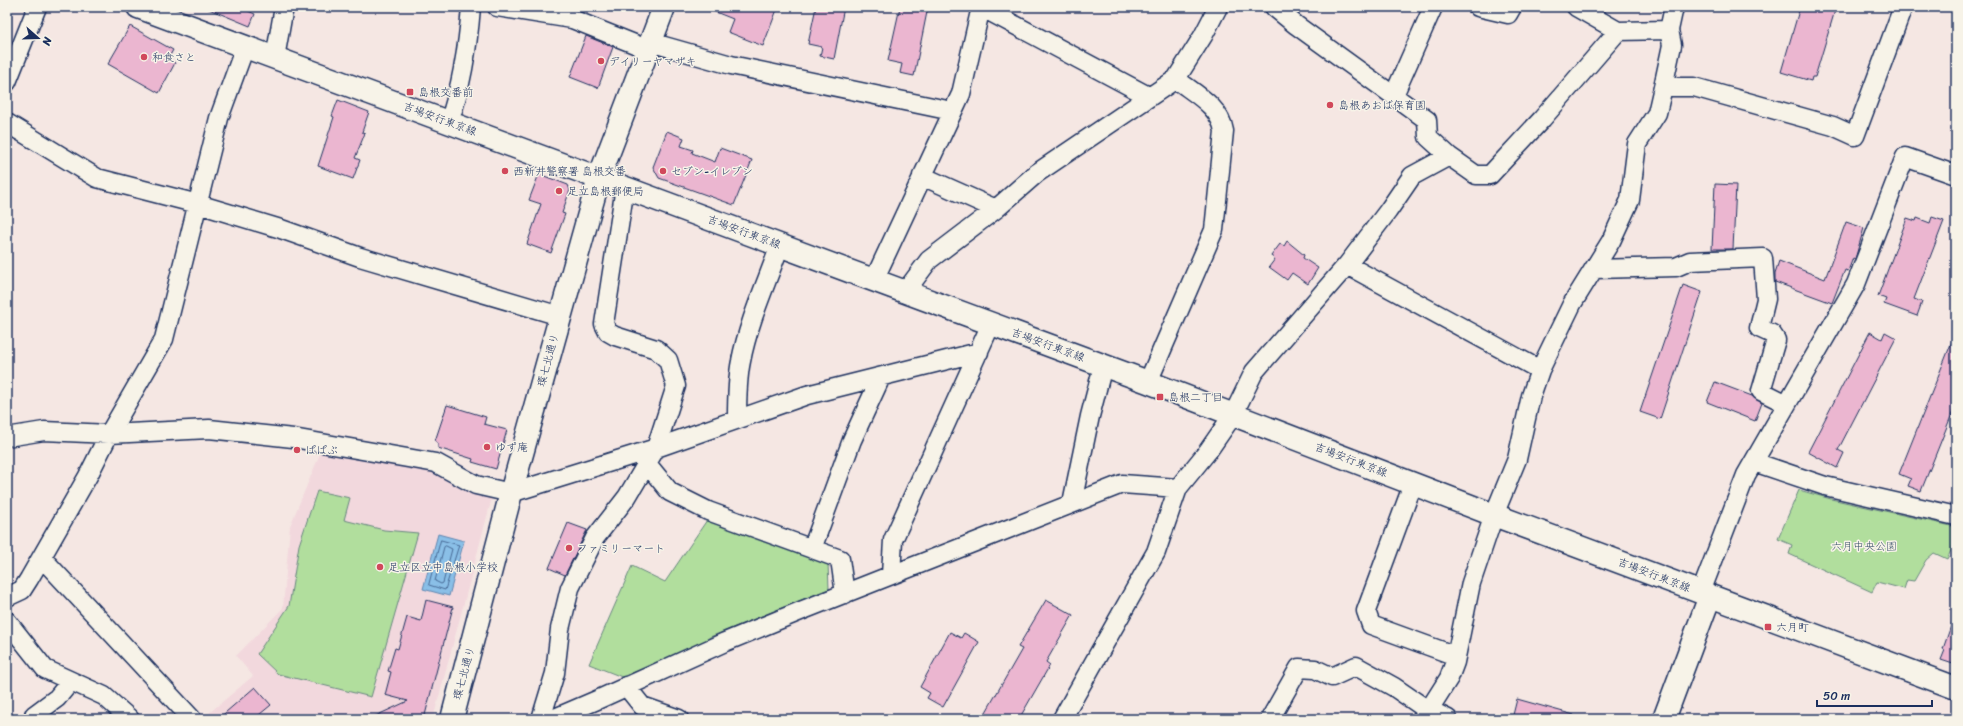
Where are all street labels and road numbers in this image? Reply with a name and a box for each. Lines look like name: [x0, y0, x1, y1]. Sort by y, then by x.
street label: 吉場安行東京線: [401, 97, 479, 141]
street label: 吉場安行東京線: [705, 210, 783, 254]
street label: 吉場安行東京線: [1009, 323, 1087, 367]
street label: 環七北通り: [532, 331, 564, 389]
street label: 吉場安行東京線: [1312, 437, 1390, 483]
street label: 吉場安行東京線: [1615, 552, 1693, 598]
street label: 環七北通り: [448, 644, 480, 702]

